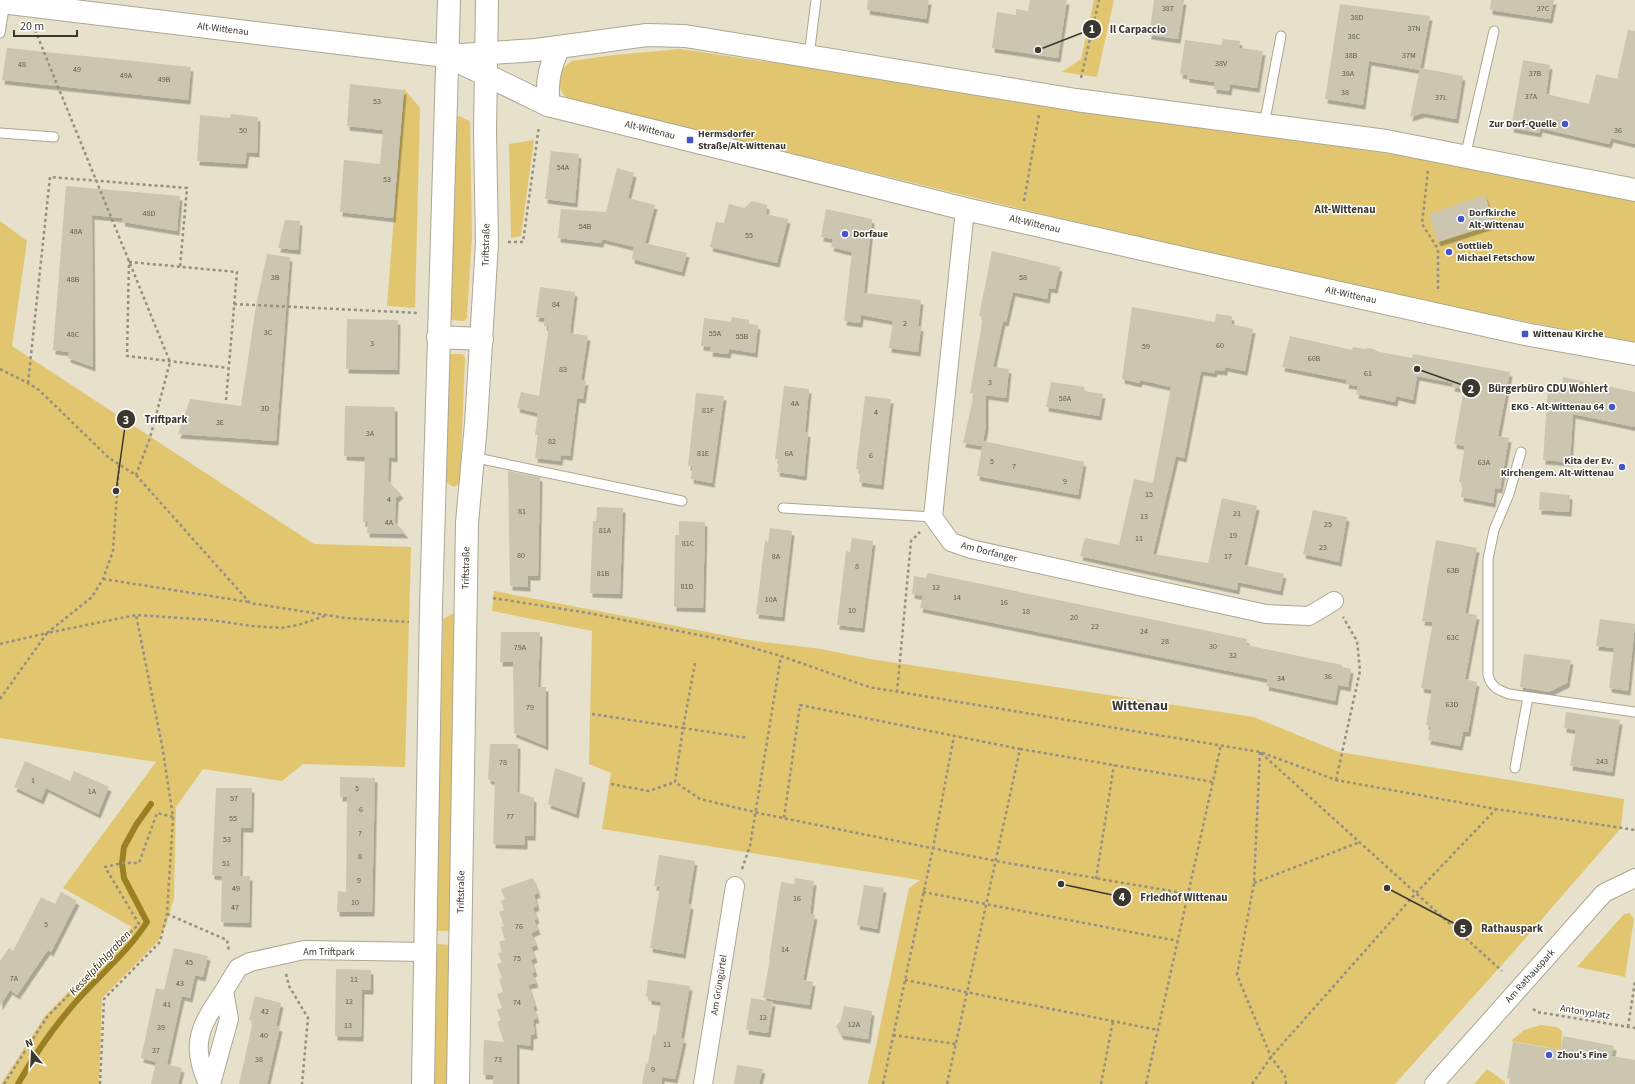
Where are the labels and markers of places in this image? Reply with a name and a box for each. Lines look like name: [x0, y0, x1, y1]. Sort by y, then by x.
callout: Il Carpaccio: [1082, 17, 1174, 40]
place label: Zur Dorf-Quelle: [1489, 117, 1557, 131]
marker: Zur Dorf-Quelle: [1560, 119, 1570, 129]
place label: Hermsdorfer Straße/Alt-Wittenau: [698, 127, 786, 153]
marker: Hermsdorfer Straße/Alt-Wittenau: [685, 135, 695, 145]
place label: Dorfkirche Alt-Wittenau: [1468, 206, 1525, 232]
marker: Dorfkirche Alt-Wittenau: [1456, 214, 1466, 224]
place label: Dorfaue: [853, 227, 888, 241]
marker: Dorfaue: [840, 229, 850, 239]
place label: Gottlieb Michael Fetschow: [1457, 239, 1535, 265]
marker: Gottlieb Michael Fetschow: [1444, 247, 1454, 257]
place label: Wittenau Kirche: [1533, 327, 1603, 341]
marker: Wittenau Kirche: [1520, 329, 1530, 339]
callout: Bürgerbüro CDU Wohlert: [1461, 377, 1616, 400]
place label: EKG - Alt-Wittenau 64: [1511, 400, 1605, 414]
marker: EKG - Alt-Wittenau 64: [1607, 402, 1617, 412]
callout: Triftpark: [116, 408, 195, 431]
place label: Kita der Ev. Kirchengem. Alt-Wittenau: [1501, 454, 1614, 480]
marker: Kita der Ev. Kirchengem. Alt-Wittenau: [1617, 462, 1627, 472]
callout: Friedhof Wittenau: [1112, 886, 1235, 909]
callout: Rathauspark: [1453, 917, 1551, 940]
place label: Zhou's Fine: [1557, 1048, 1607, 1062]
marker: Zhou's Fine: [1544, 1050, 1554, 1060]

